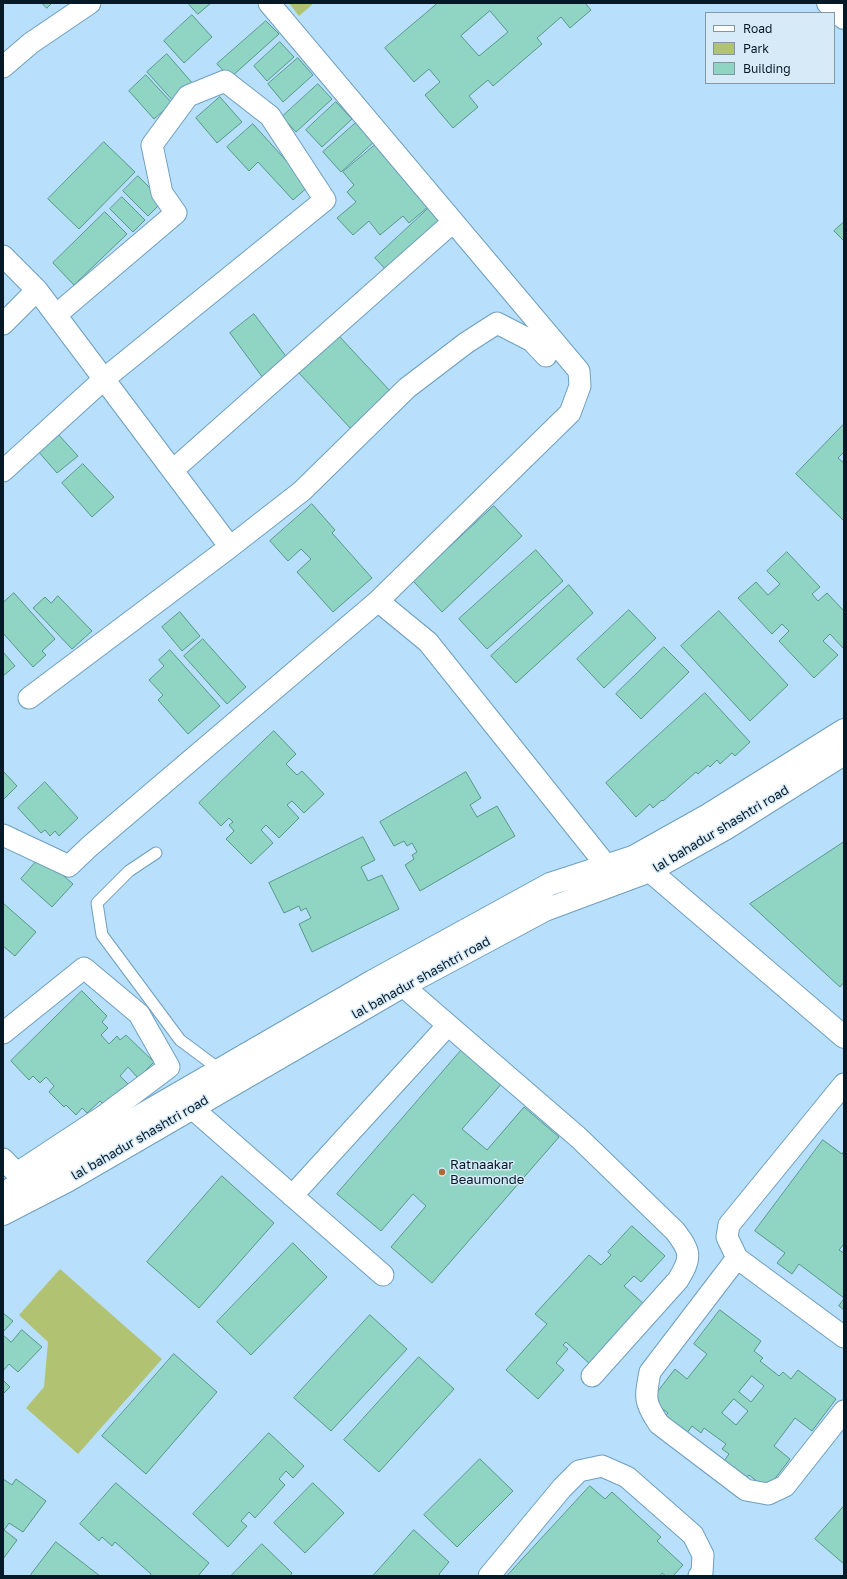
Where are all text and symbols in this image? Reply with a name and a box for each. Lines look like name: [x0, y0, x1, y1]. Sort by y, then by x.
legend: [705, 12, 835, 84]
text: Road: [743, 21, 772, 36]
text: Park: [743, 41, 769, 56]
text: Building: [743, 61, 791, 76]
street label: lal bahadur shashtri road: [650, 782, 792, 876]
street label: lal bahadur shashtri road: [349, 933, 493, 1023]
street label: lal bahadur shashtri road: [69, 1092, 211, 1184]
place label: Ratnaakar Beaumonde: [450, 1157, 524, 1188]
marker: Ratnaakar Beaumonde: [437, 1167, 447, 1177]

